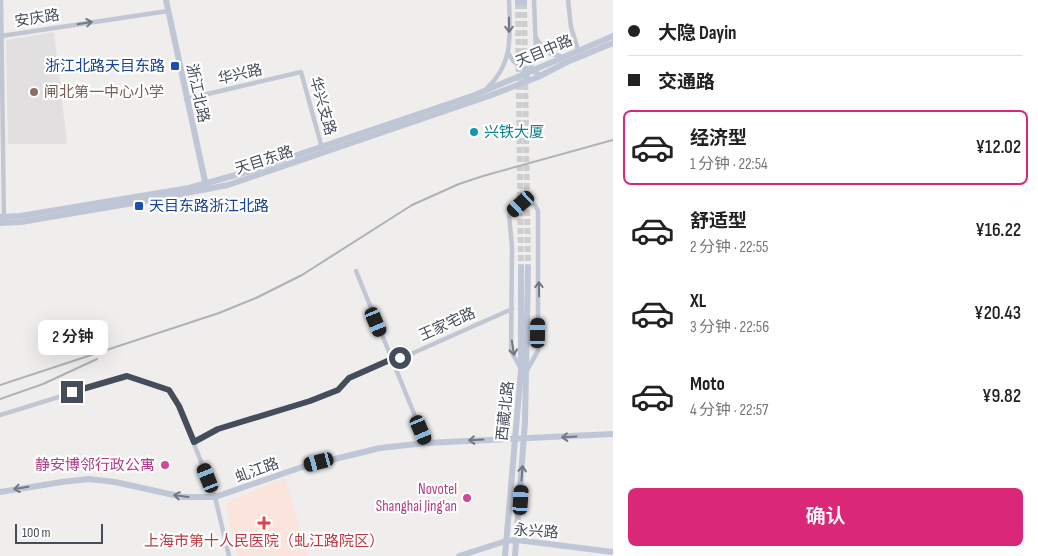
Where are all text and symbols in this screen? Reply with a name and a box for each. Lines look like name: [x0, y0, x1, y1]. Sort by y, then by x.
street label: 安庆路: [13, 6, 61, 31]
one-way arrow: [504, 16, 514, 33]
one-way arrow: [77, 18, 93, 28]
text: 大隐 Dayin: [658, 22, 737, 45]
street label: 天目中路: [513, 31, 576, 72]
place label: 浙江北路天目东路: [45, 57, 165, 76]
marker: 浙江北路天目东路: [169, 60, 181, 72]
street label: 华兴路: [216, 60, 264, 89]
street label: 浙江北路: [182, 62, 213, 124]
text: 交通路: [658, 71, 715, 94]
street label: 华兴支路: [305, 75, 340, 138]
place label: 闸北第一中心小学: [44, 83, 164, 102]
marker: 闸北第一中心小学: [28, 86, 40, 98]
place label: 兴铁大厦: [484, 123, 544, 142]
icon: car: [630, 125, 675, 170]
marker: 兴铁大厦: [468, 126, 480, 138]
text: 经济型: [690, 127, 747, 150]
text: ¥12.02: [975, 136, 1021, 159]
street label: 天目东路: [233, 142, 296, 179]
text: 1 分钟 · 22:54: [690, 155, 768, 174]
car: [504, 188, 537, 220]
place label: 天目东路浙江北路: [149, 197, 269, 216]
marker: 天目东路浙江北路: [133, 200, 145, 212]
icon: car: [630, 208, 675, 253]
text: 舒适型: [690, 210, 747, 233]
text: ¥16.22: [975, 219, 1021, 242]
text: 2 分钟 · 22:55: [690, 238, 768, 257]
one-way arrow: [534, 281, 544, 298]
text: XL: [690, 290, 706, 313]
icon: car: [630, 291, 675, 336]
text: ¥20.43: [974, 302, 1021, 325]
street label: 王家宅路: [416, 304, 478, 345]
car: [363, 305, 388, 339]
car: [530, 318, 545, 348]
text: 3 分钟 · 22:56: [690, 318, 769, 337]
callout: 2 分钟: [37, 320, 107, 354]
text: 2 分钟: [52, 328, 94, 347]
one-way arrow: [508, 340, 518, 356]
route start: [389, 347, 411, 369]
text: Moto: [690, 373, 725, 396]
icon: car: [630, 374, 675, 419]
street label: 西藏北路: [493, 380, 518, 442]
route end: [61, 381, 83, 403]
text: ¥9.82: [982, 385, 1021, 408]
text: 4 分钟 · 22:57: [690, 401, 768, 420]
car: [408, 413, 433, 447]
one-way arrow: [561, 432, 577, 441]
one-way arrow: [468, 436, 484, 445]
car: [302, 451, 335, 473]
street label: 虬江路: [233, 454, 282, 487]
place label: 静安博邻行政公寓: [35, 456, 155, 475]
marker: 静安博邻行政公寓: [159, 459, 171, 471]
car: [195, 461, 220, 495]
one-way arrow: [518, 465, 527, 481]
place label: Novotel Shanghai Jing'an: [376, 480, 457, 516]
one-way arrow: [13, 484, 29, 494]
car: [512, 485, 529, 515]
button: 确认: [628, 488, 1023, 546]
one-way arrow: [174, 491, 190, 501]
marker: Novotel Shanghai Jing'an: [461, 492, 473, 504]
marker: 上海市第十人民医院（虬江路院区）: [257, 516, 271, 530]
street label: 永兴路: [513, 520, 559, 543]
scale bar: [15, 521, 102, 544]
text: 100 m: [22, 524, 51, 541]
place label: 上海市第十人民医院（虬江路院区）: [144, 532, 384, 551]

